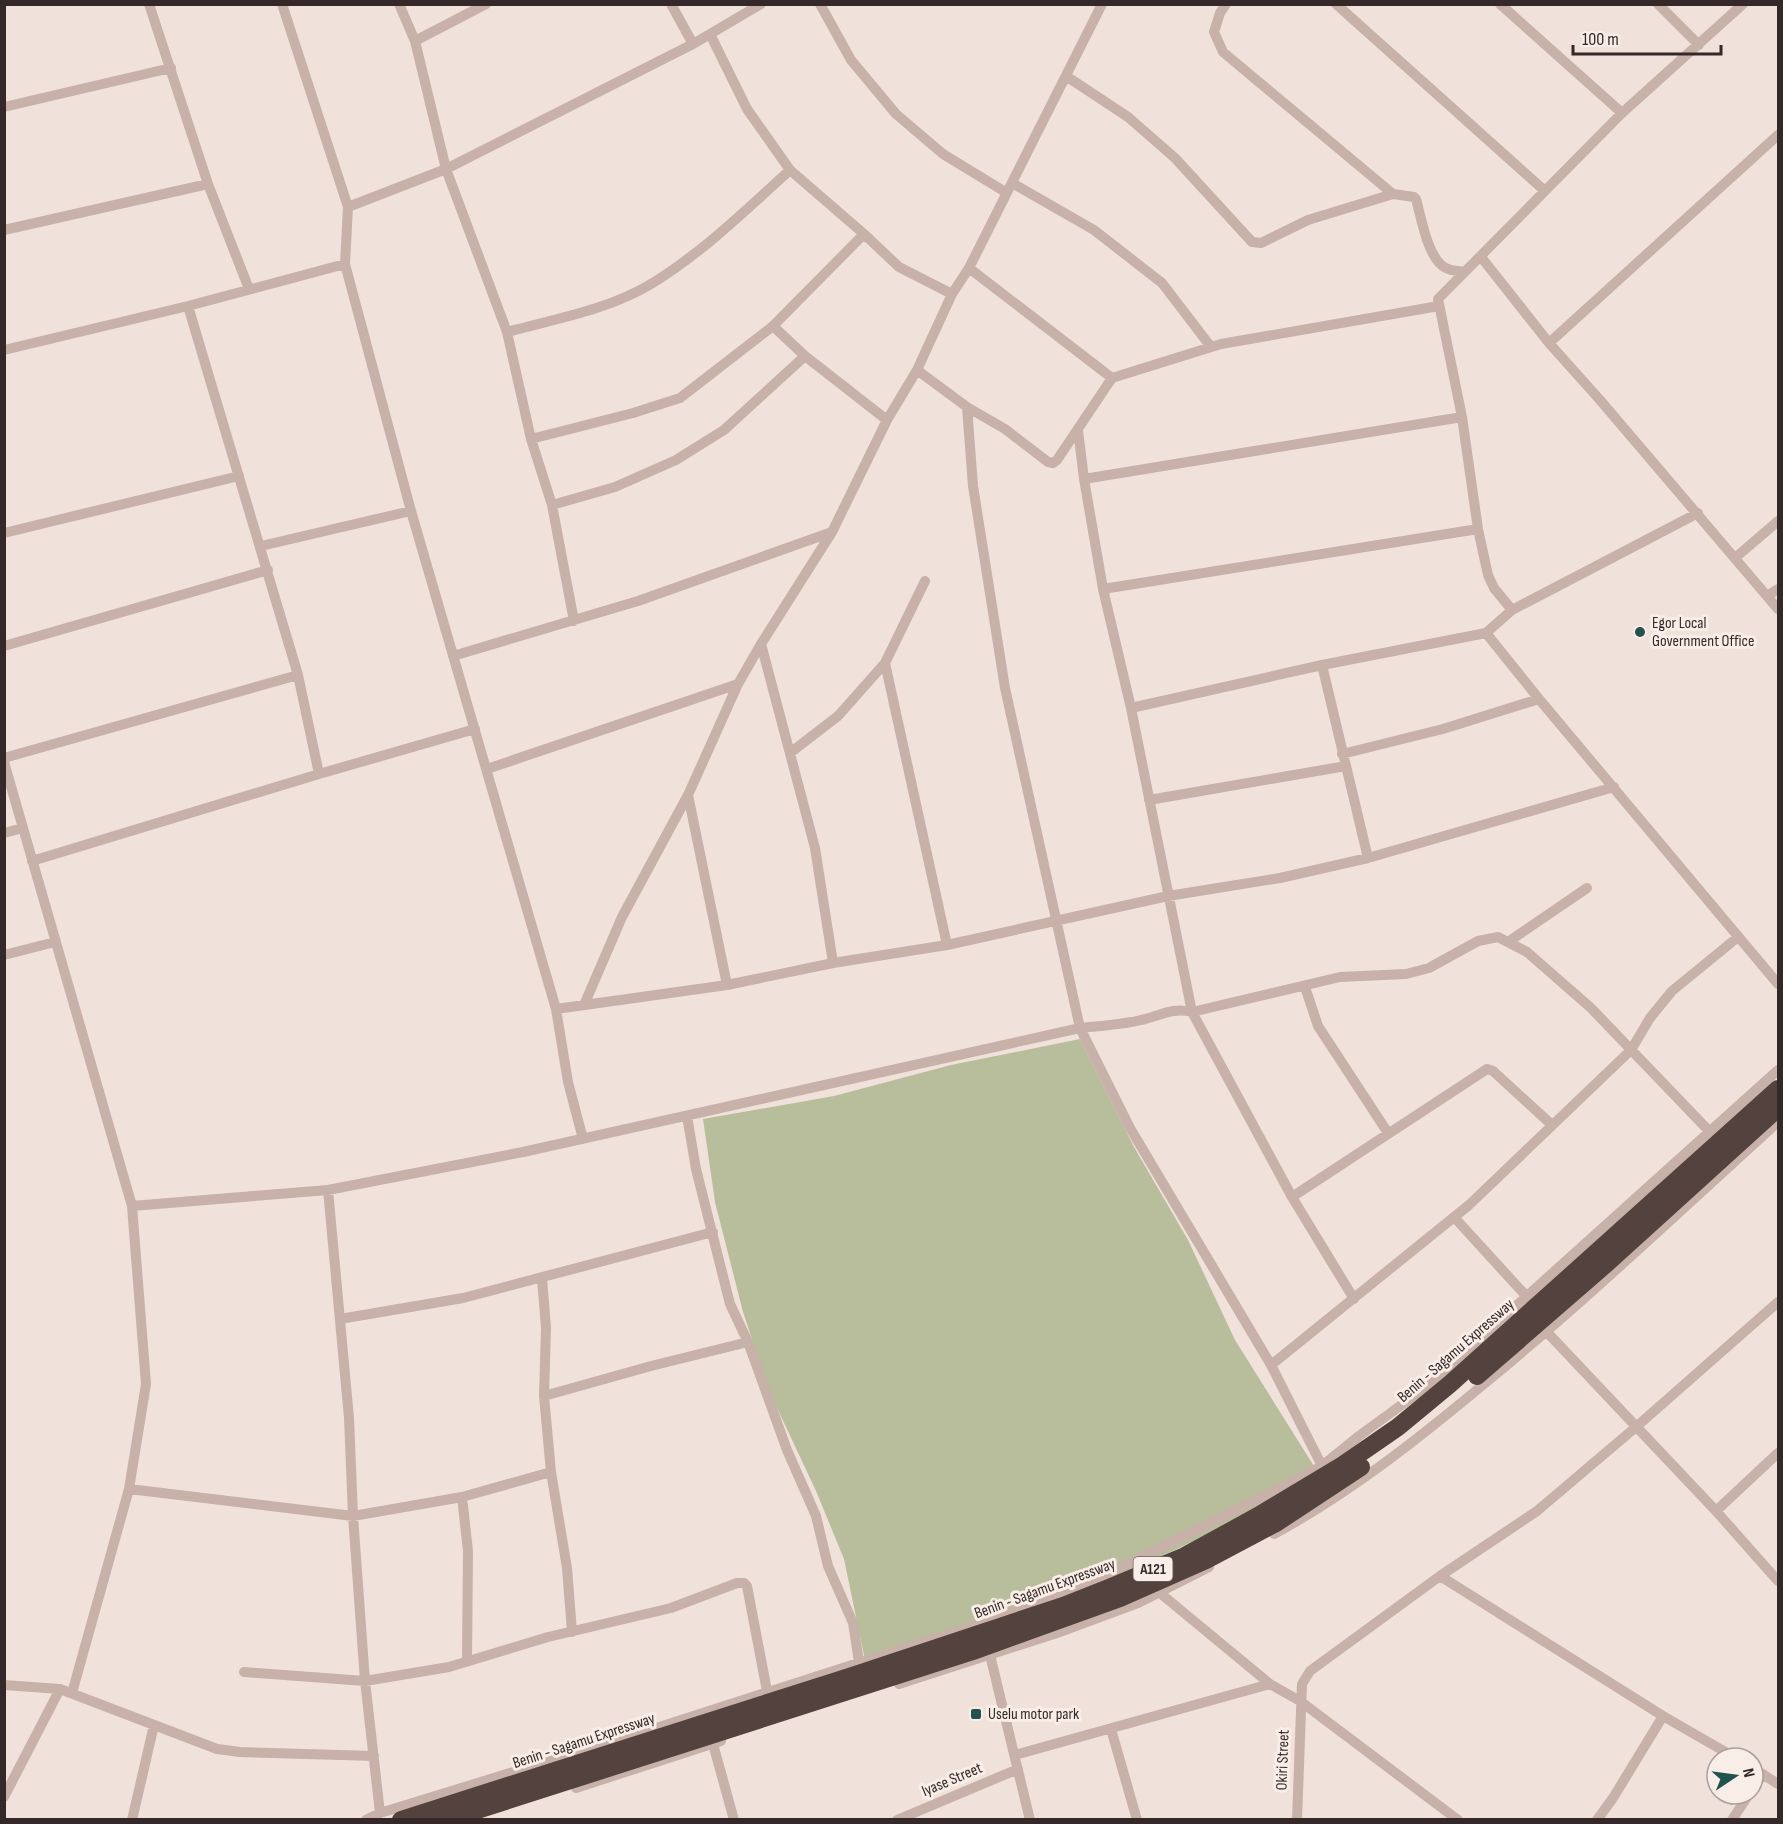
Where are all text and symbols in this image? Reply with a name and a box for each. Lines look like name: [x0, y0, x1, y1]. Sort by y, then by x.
scale bar: [1573, 18, 1722, 56]
text: 100 m: [1582, 29, 1619, 50]
place label: Egor Local Government Office: [1652, 614, 1754, 651]
marker: Egor Local Government Office: [1633, 625, 1647, 639]
street label: Benin - Sagamu Expressway: [1394, 1295, 1518, 1407]
street label: Benin - Sagamu Expressway: [972, 1555, 1118, 1623]
road number: A121: [1134, 1557, 1172, 1581]
place label: Uselu motor park: [988, 1705, 1079, 1724]
marker: Uselu motor park: [969, 1707, 983, 1721]
street label: Benin - Sagamu Expressway: [511, 1709, 657, 1773]
street label: Okiri Street: [1272, 1729, 1294, 1791]
north arrow: [1705, 1746, 1765, 1806]
street label: Iyase Street: [919, 1759, 985, 1801]
text: N: [1738, 1767, 1758, 1779]

